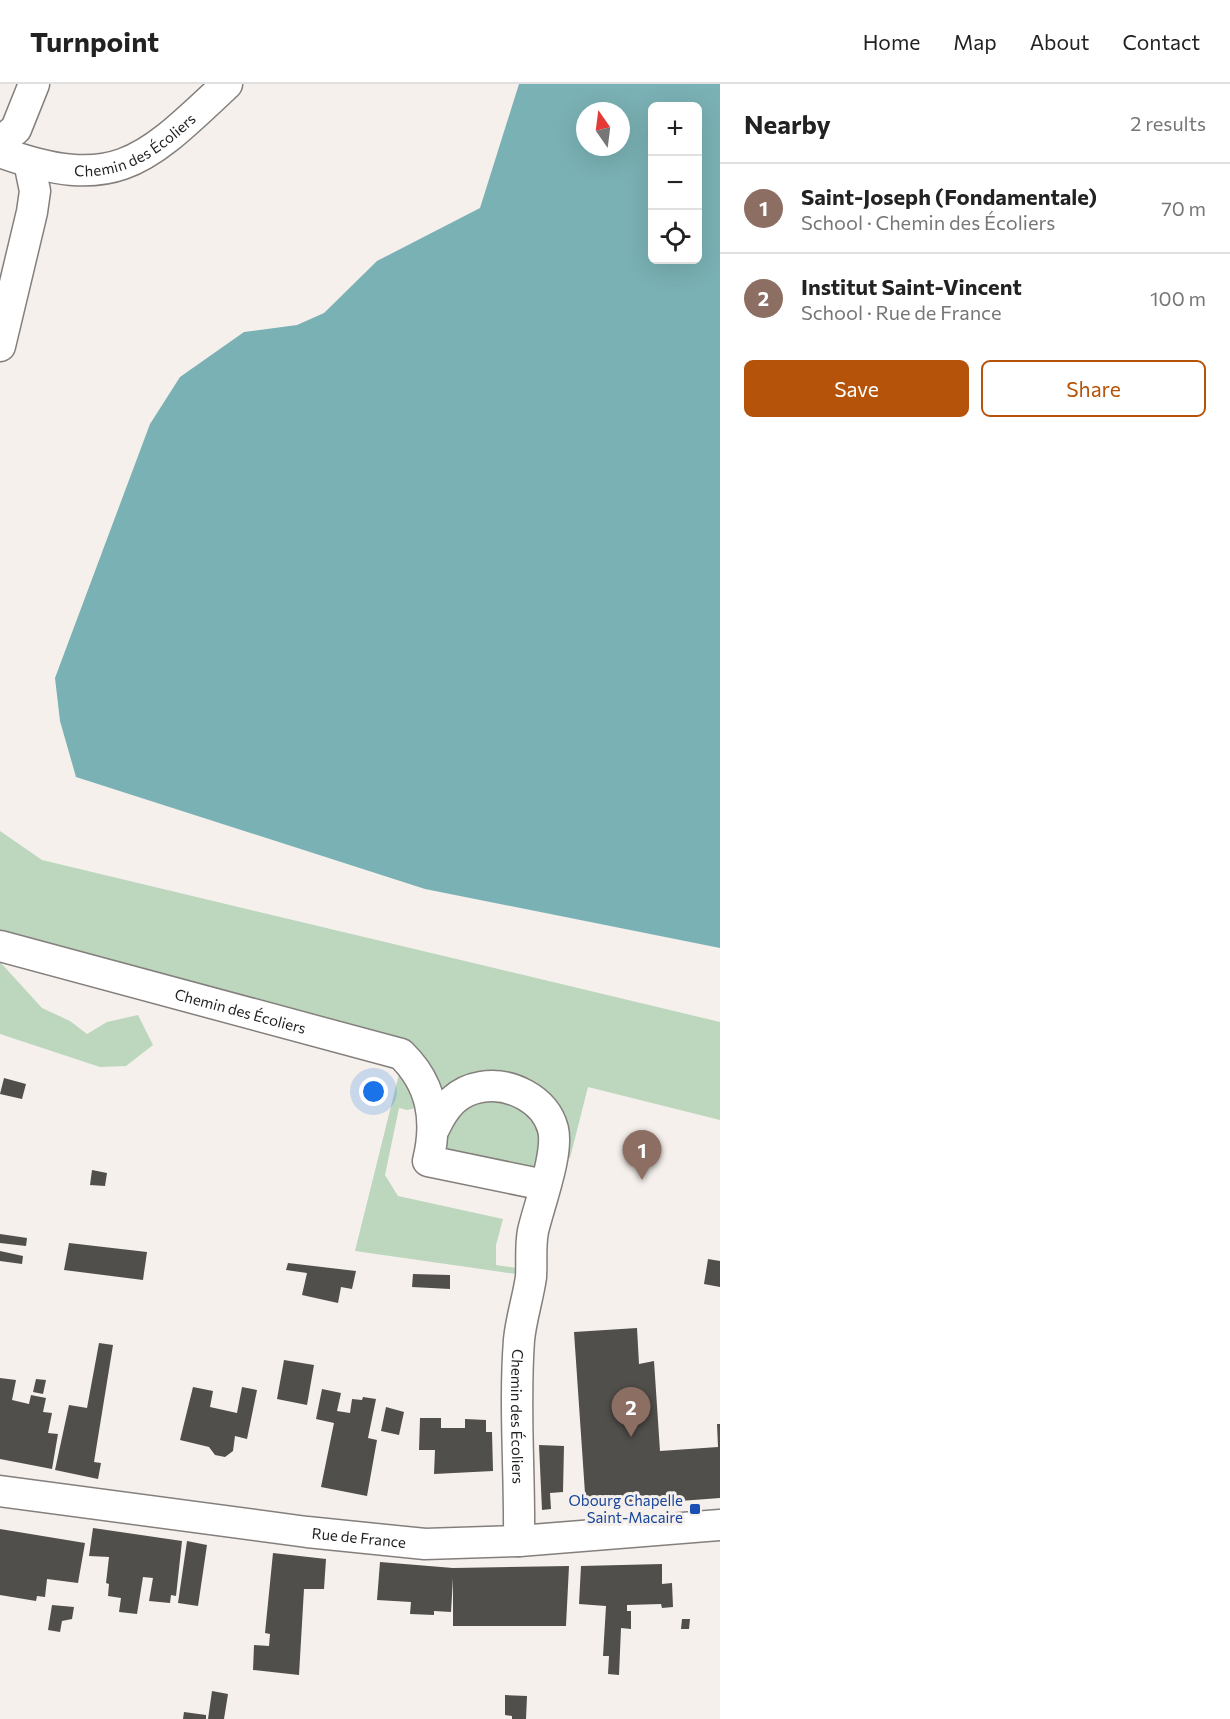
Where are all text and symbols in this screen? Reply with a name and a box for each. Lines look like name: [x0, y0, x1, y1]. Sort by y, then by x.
text: Turnpoint: [30, 24, 159, 58]
text: Home: [863, 29, 920, 54]
text: Map: [953, 29, 997, 54]
text: About: [1030, 29, 1089, 54]
text: Contact: [1122, 29, 1200, 54]
north arrow: [576, 102, 630, 156]
map controls: [648, 102, 702, 264]
button: +: [648, 102, 702, 156]
text: Nearby: [744, 108, 831, 139]
street label: Chemin des Écoliers: [74, 109, 199, 179]
text: 2 results: [1130, 111, 1206, 135]
button: −: [648, 156, 702, 210]
text: Saint-Joseph (Fondamentale): [801, 183, 1097, 210]
text: 1: [759, 196, 768, 220]
text: 70 m: [1161, 196, 1206, 220]
button: locate: [648, 210, 702, 264]
text: School · Chemin des Écoliers: [801, 210, 1055, 234]
text: Institut Saint-Vincent: [801, 273, 1022, 300]
text: 2: [758, 286, 769, 310]
text: 100 m: [1150, 286, 1206, 310]
text: School · Rue de France: [801, 300, 1002, 324]
button: Save: [744, 360, 969, 417]
button: Share: [981, 360, 1206, 417]
street label: Chemin des Écoliers: [173, 985, 308, 1037]
your location: [359, 1077, 388, 1106]
pin: 1: [622, 1130, 662, 1180]
street label: Chemin des Écoliers: [508, 1349, 528, 1484]
pin: 2: [612, 1388, 650, 1437]
place label: Obourg Chapelle Saint-Macaire: [569, 1491, 683, 1526]
marker: Obourg Chapelle Saint-Macaire: [688, 1502, 702, 1516]
street label: Rue de France: [311, 1524, 407, 1551]

